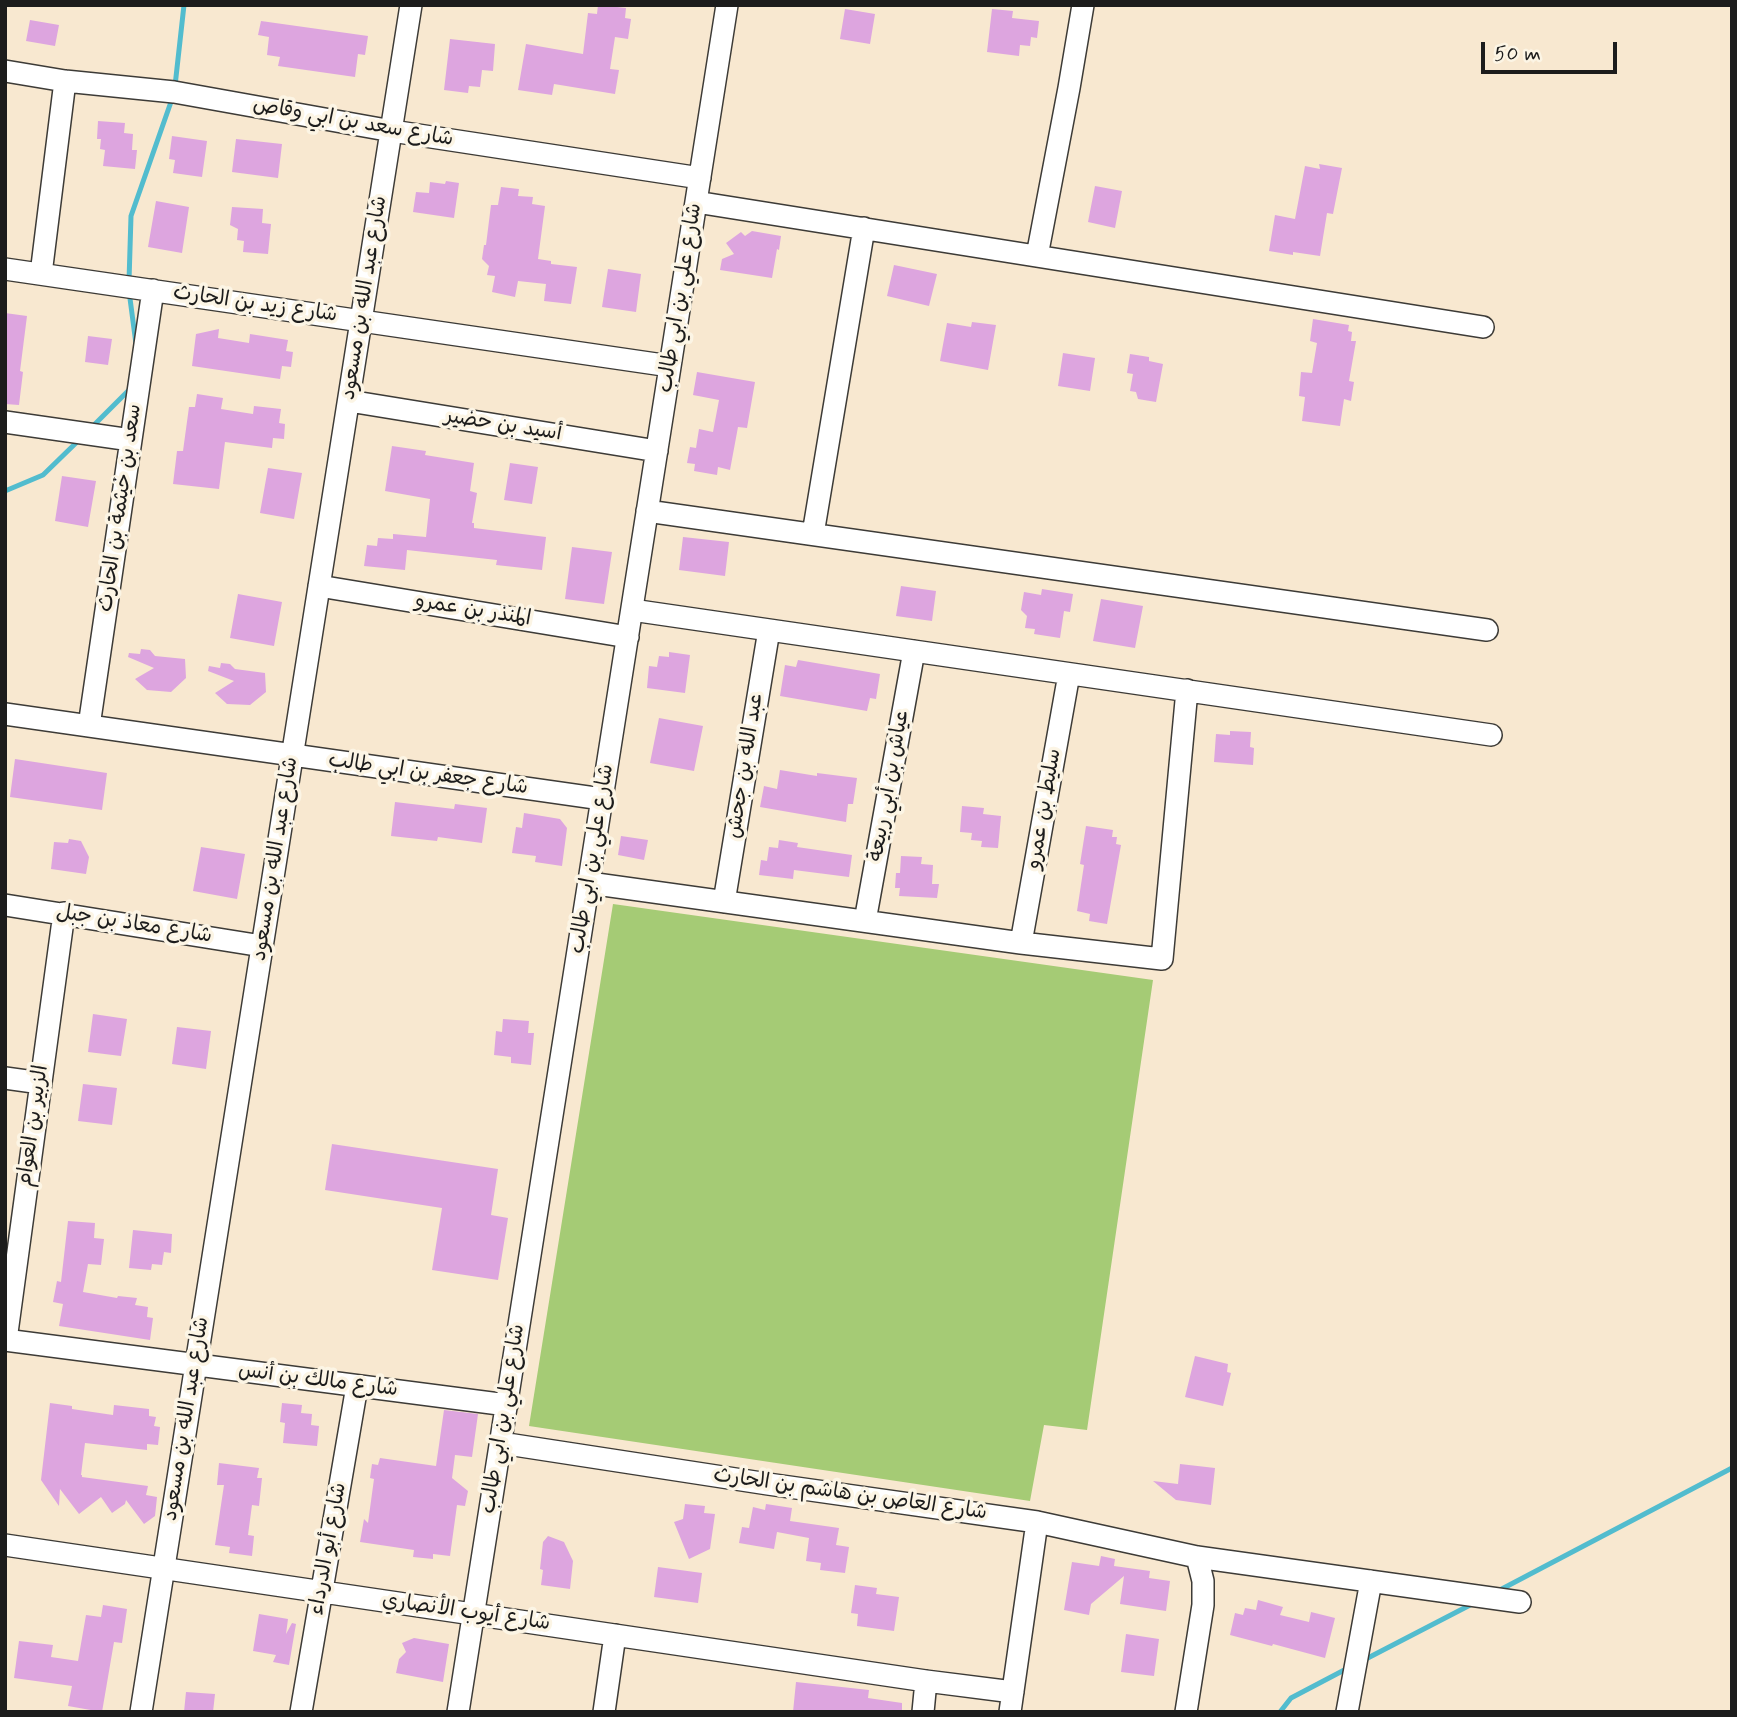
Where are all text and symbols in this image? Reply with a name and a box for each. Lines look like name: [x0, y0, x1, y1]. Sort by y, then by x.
scale bar: [1485, 28, 1622, 72]
text: 50 m: [1494, 40, 1541, 68]
street label: شارع سعد بن ابي وقاص: [251, 93, 455, 153]
street label: شارع عبد الله بن مسعود: [336, 194, 394, 402]
street label: شارع علي بن ابي طالب: [654, 201, 708, 395]
street label: شارع زيد بن الحارث: [171, 281, 339, 329]
street label: سعد بن خيثمة بن الحارث: [94, 402, 148, 614]
street label: أسيد بن حضير: [442, 404, 564, 448]
street label: المنذر بن عمرو: [413, 589, 533, 633]
street label: عبد الله بن جحش: [722, 692, 770, 840]
street label: عياش بن أبي ربيعة: [864, 708, 916, 864]
street label: سليط بن عمرو: [1022, 747, 1068, 871]
street label: شارع جعفر بن ابي طالب: [327, 749, 529, 801]
street label: شارع عبد الله بن مسعود: [247, 755, 305, 963]
street label: شارع علي بن ابي طالب: [566, 762, 620, 956]
street label: شارع معاذ بن جبل: [54, 900, 214, 950]
street label: الزبير بن العوام: [13, 1063, 55, 1189]
street label: شارع عبد الله بن مسعود: [158, 1315, 216, 1523]
street label: شارع علي بن ابي طالب: [477, 1322, 531, 1516]
street label: شارع مالك بن أنس: [237, 1359, 399, 1403]
street label: شارع العاص بن هاشم بن الحارث: [712, 1463, 988, 1527]
street label: شارع أبو الدرداء: [305, 1481, 353, 1617]
street label: شارع أيوب الأنصاري: [380, 1589, 552, 1637]

